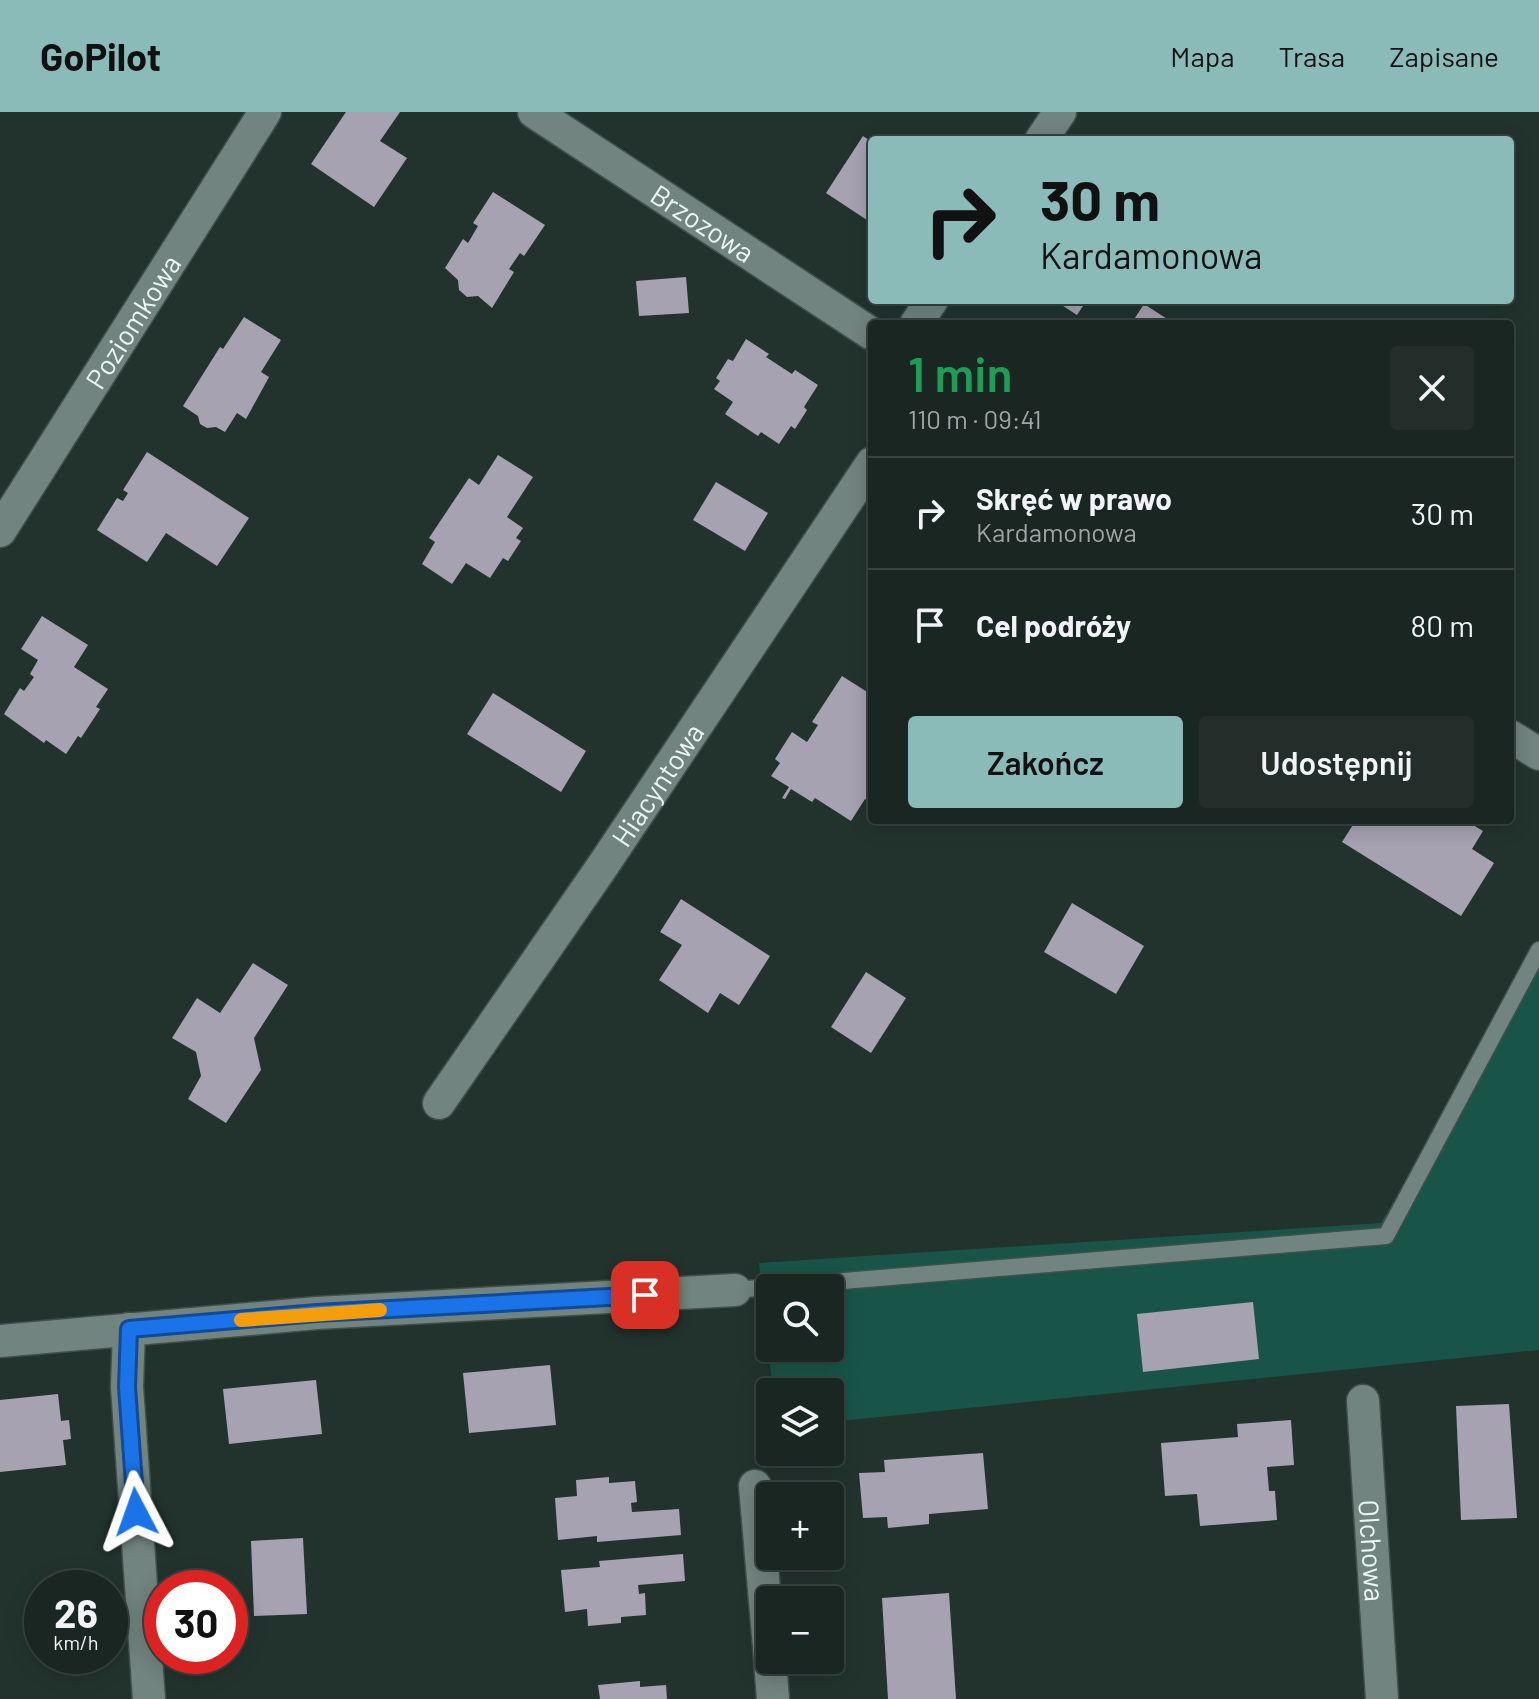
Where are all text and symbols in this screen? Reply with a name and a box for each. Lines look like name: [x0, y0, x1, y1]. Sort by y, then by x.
text: GoPilot: [40, 33, 161, 79]
text: Mapa: [1170, 39, 1234, 73]
text: Trasa: [1278, 39, 1345, 73]
text: Zapisane: [1389, 39, 1499, 73]
text: 30 m: [1040, 165, 1160, 232]
icon: right: [908, 168, 1012, 272]
street label: Brzozowa: [645, 177, 761, 269]
text: Kardamonowa: [1040, 233, 1263, 276]
street label: Poziomkowa: [78, 248, 187, 395]
text: 1 min: [908, 344, 1013, 402]
button: close: [1390, 346, 1474, 430]
text: 110 m · 09:41: [908, 403, 1042, 434]
text: Skręć w prawo: [976, 480, 1172, 516]
icon: right: [908, 491, 952, 535]
text: 30 m: [1411, 495, 1474, 531]
text: Kardamonowa: [976, 516, 1137, 547]
icon: arrive: [908, 603, 952, 647]
text: Cel podróży: [976, 607, 1131, 643]
text: 80 m: [1411, 607, 1474, 643]
button: Zakończ: [908, 716, 1183, 808]
button: Udostępnij: [1199, 716, 1474, 808]
street label: Hiacyntowa: [604, 717, 710, 853]
pin: [611, 1261, 679, 1329]
icon: arrive: [623, 1273, 667, 1317]
map controls: [756, 1274, 844, 1674]
button: search: [756, 1274, 844, 1362]
button: layers: [756, 1378, 844, 1466]
position arrow: [94, 1470, 178, 1554]
button: +: [756, 1482, 844, 1570]
street label: Olchowa: [1352, 1499, 1393, 1603]
speed limit sign: 30: [144, 1570, 248, 1674]
button: −: [756, 1586, 844, 1674]
text: 26: [54, 1588, 98, 1636]
text: km/h: [53, 1630, 99, 1654]

